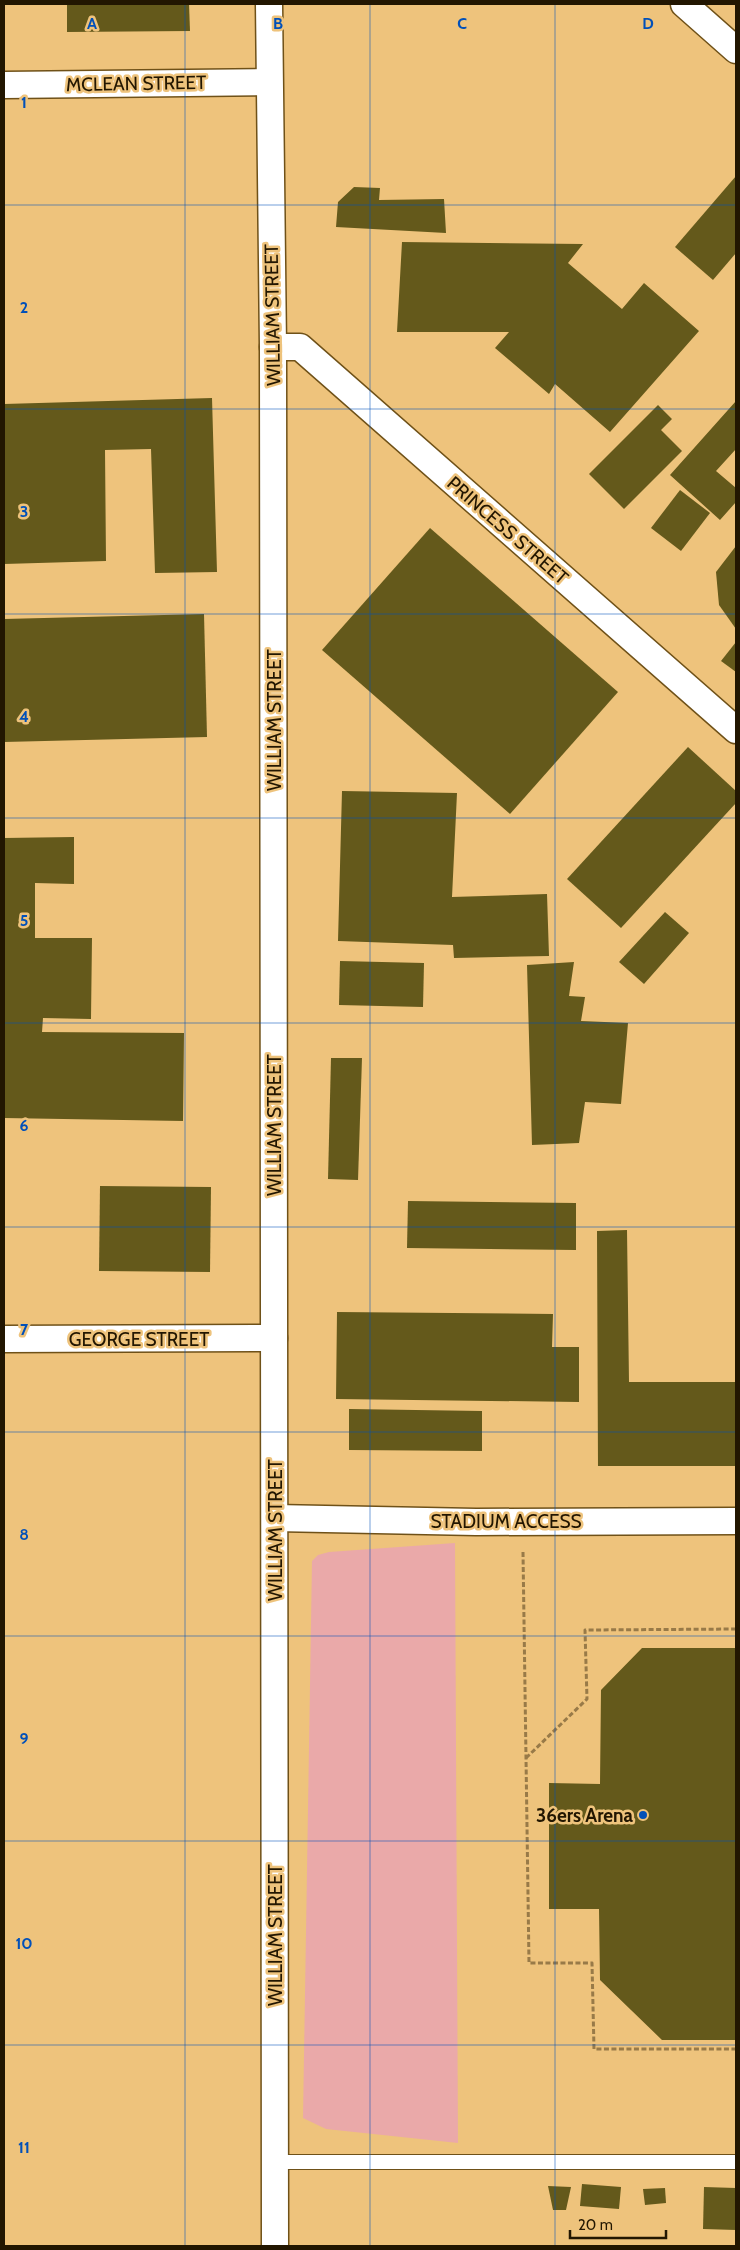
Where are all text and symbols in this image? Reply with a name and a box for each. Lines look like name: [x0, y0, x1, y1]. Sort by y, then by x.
text: A: [87, 14, 97, 33]
text: B: [273, 14, 283, 33]
text: C: [457, 14, 467, 33]
text: D: [642, 14, 654, 33]
street label: MCLEAN STREET: [66, 71, 206, 96]
text: 1: [21, 93, 27, 112]
street label: WILLIAM STREET: [260, 244, 285, 386]
text: 2: [20, 298, 28, 317]
street label: PRINCESS STREET: [442, 471, 573, 589]
text: 3: [20, 502, 28, 521]
street label: WILLIAM STREET: [263, 649, 286, 791]
text: 4: [19, 707, 29, 726]
text: 5: [20, 911, 28, 930]
street label: WILLIAM STREET: [263, 1054, 286, 1196]
text: 6: [20, 1116, 29, 1135]
text: 7: [20, 1320, 29, 1339]
street label: GEORGE STREET: [69, 1328, 209, 1351]
street label: WILLIAM STREET: [264, 1459, 287, 1601]
street label: STADIUM ACCESS: [430, 1510, 582, 1533]
text: 8: [19, 1525, 29, 1544]
text: 9: [20, 1729, 29, 1748]
place label: 36ers Arena: [536, 1804, 634, 1827]
marker: 36ers Arena: [637, 1809, 649, 1821]
street label: WILLIAM STREET: [264, 1864, 287, 2006]
text: 10: [15, 1934, 33, 1953]
text: 11: [18, 2138, 30, 2157]
scale bar: [570, 2208, 666, 2240]
text: 20 m: [578, 2216, 613, 2234]

